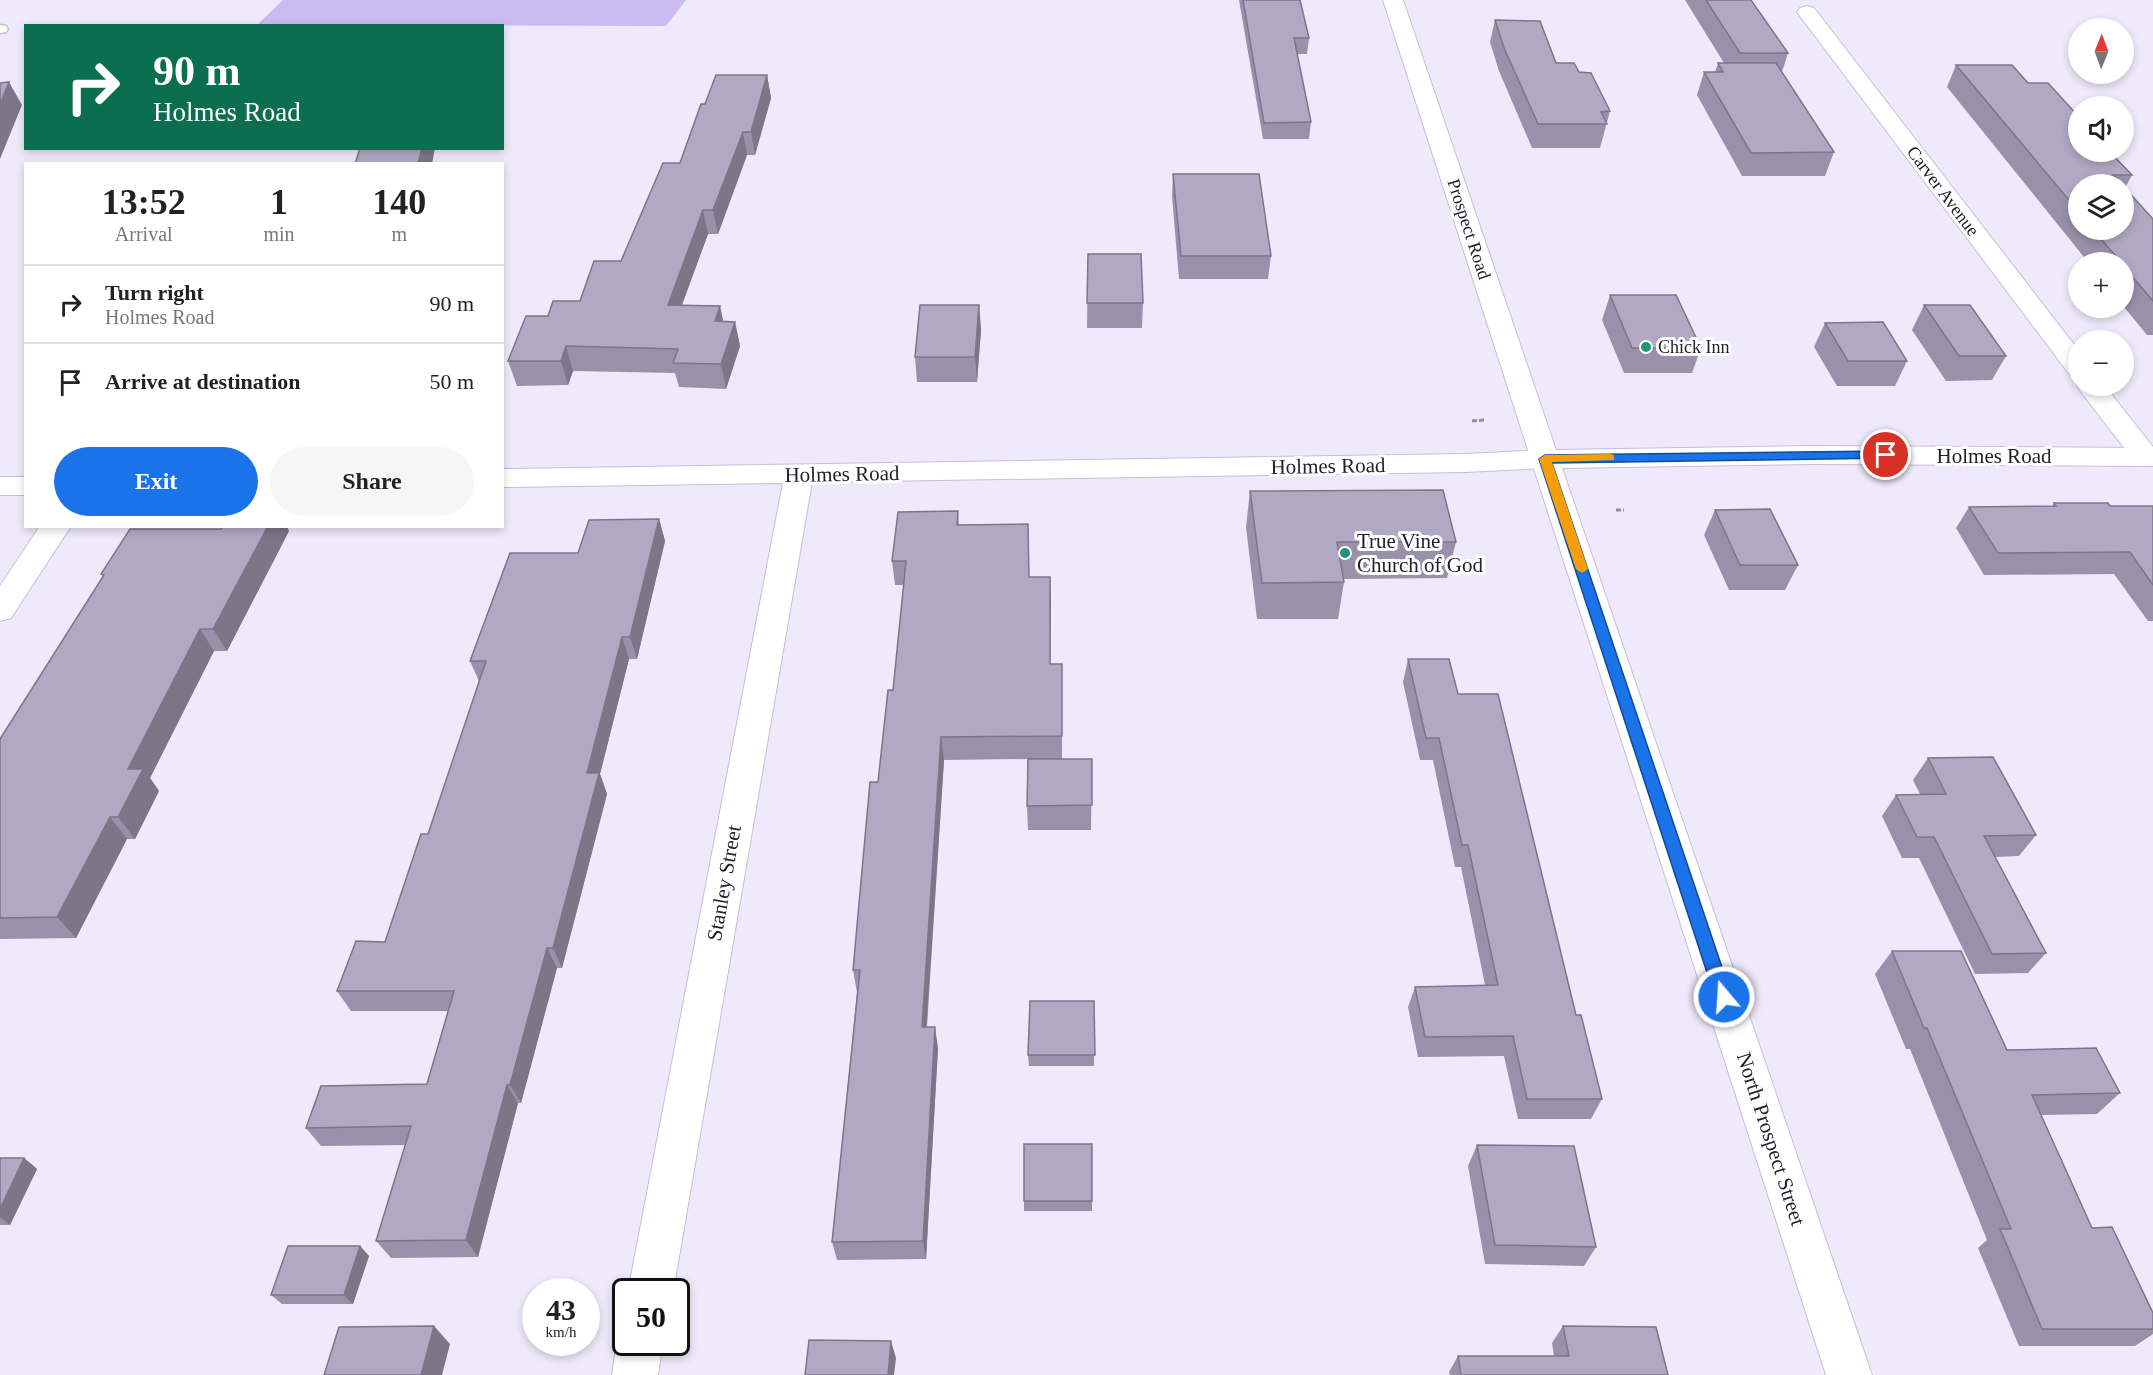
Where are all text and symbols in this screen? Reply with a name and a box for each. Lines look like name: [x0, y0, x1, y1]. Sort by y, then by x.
north arrow: [2068, 18, 2134, 84]
map controls: [2068, 18, 2134, 396]
icon: right: [54, 48, 132, 126]
text: 90 m: [153, 48, 241, 94]
button: sound: [2068, 96, 2134, 162]
text: Holmes Road: [153, 97, 301, 127]
street label: Carver Avenue: [1903, 142, 1983, 240]
button: layers: [2068, 174, 2134, 240]
street label: Prospect Road: [1443, 176, 1495, 282]
text: 13:52: [102, 182, 186, 222]
text: 1: [270, 182, 288, 222]
text: 140: [372, 182, 426, 222]
text: Arrival: [115, 223, 173, 245]
text: min: [263, 223, 295, 245]
text: m: [392, 223, 407, 245]
button: +: [2068, 252, 2134, 318]
text: Turn right: [105, 280, 204, 305]
icon: right: [54, 288, 87, 321]
text: 90 m: [429, 291, 474, 316]
text: Holmes Road: [105, 306, 214, 328]
button: −: [2068, 330, 2134, 396]
place label: Chick Inn: [1658, 337, 1730, 357]
marker: Chick Inn: [1639, 340, 1653, 354]
icon: arrive: [54, 366, 87, 399]
text: Arrive at destination: [105, 369, 301, 394]
text: 50 m: [429, 369, 474, 394]
pin: [1860, 429, 1911, 480]
icon: arrive: [1869, 438, 1902, 471]
street label: Holmes Road: [1937, 444, 2052, 468]
button: Exit: [54, 447, 258, 516]
button: Share: [270, 447, 474, 516]
street label: Holmes Road: [1270, 453, 1386, 479]
street label: Holmes Road: [784, 461, 900, 487]
place label: True Vine Church of God: [1357, 529, 1483, 577]
marker: True Vine Church of God: [1338, 546, 1352, 560]
street label: Stanley Street: [702, 823, 746, 943]
position arrow: [1692, 965, 1756, 1029]
street label: North Prospect Street: [1732, 1049, 1810, 1229]
speed limit sign: 50: [612, 1278, 690, 1356]
text: 43: [546, 1293, 576, 1326]
text: km/h: [546, 1324, 576, 1340]

